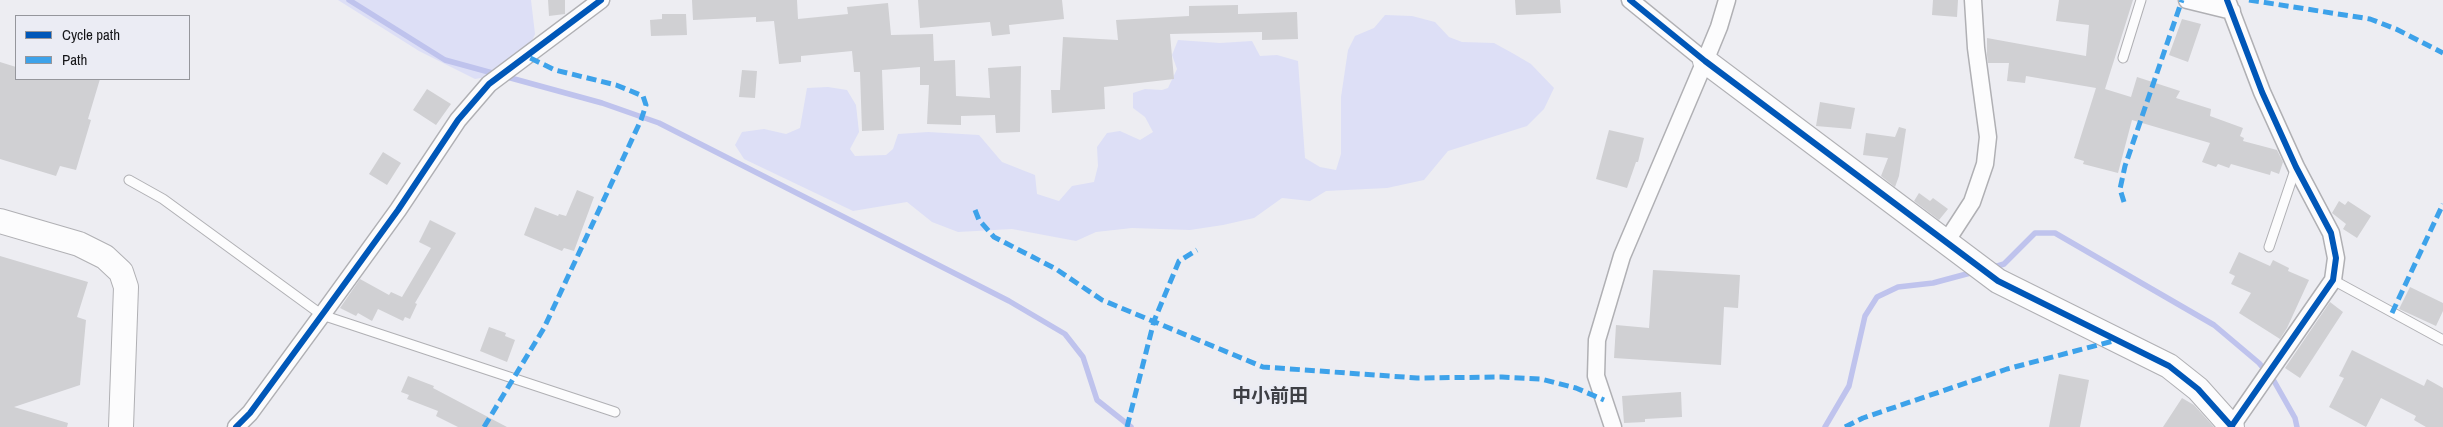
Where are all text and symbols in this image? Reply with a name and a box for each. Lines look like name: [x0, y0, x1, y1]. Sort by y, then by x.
legend: [15, 15, 190, 80]
text: Cycle path: [62, 24, 120, 45]
text: Path: [62, 49, 87, 70]
district label: 中小前田: [1232, 386, 1308, 408]

